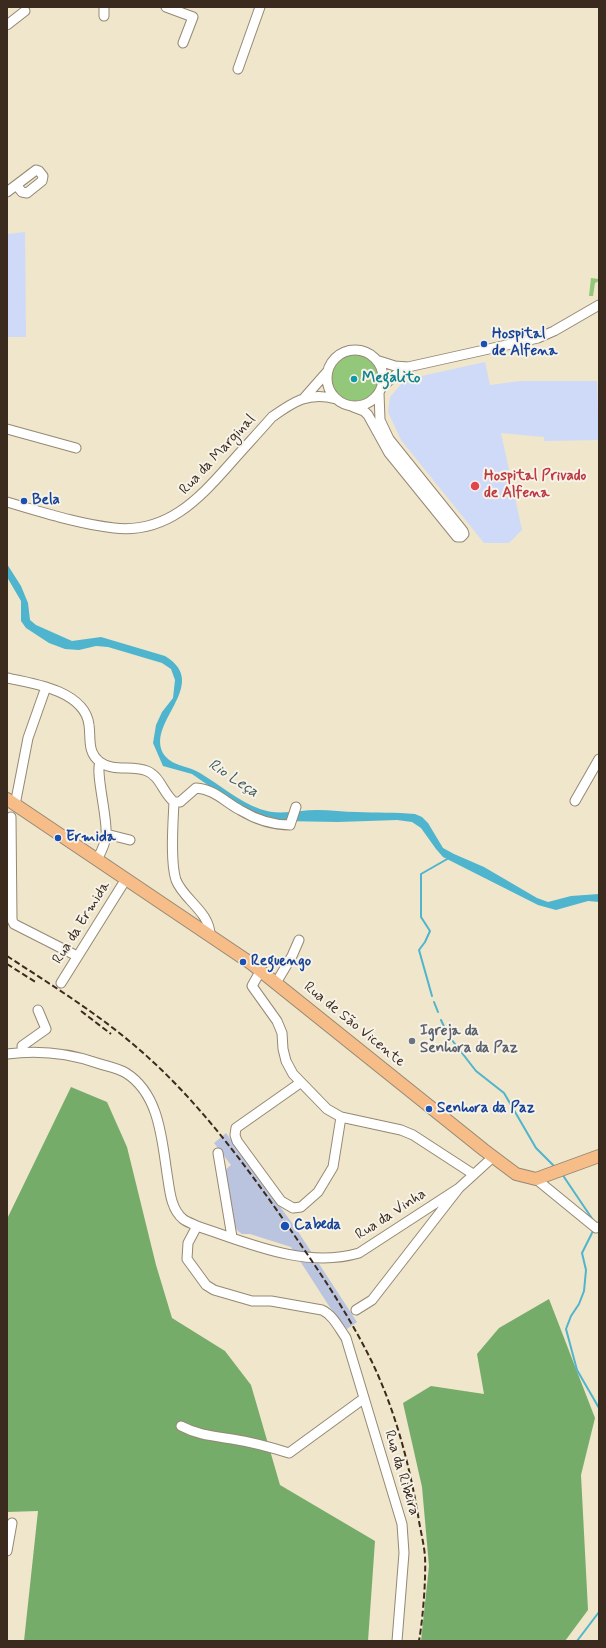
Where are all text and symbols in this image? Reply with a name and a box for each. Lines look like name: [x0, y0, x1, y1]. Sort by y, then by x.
place label: Hospital de Alfena: [492, 326, 558, 361]
marker: Hospital de Alfena: [479, 339, 489, 349]
place label: Megalito: [362, 370, 420, 388]
marker: Megalito: [349, 374, 359, 384]
street label: Rua da Marginal: [176, 411, 260, 499]
place label: Hospital Privado de Alfena: [484, 468, 586, 503]
marker: Hospital Privado de Alfena: [469, 480, 481, 492]
place label: Bela: [32, 492, 60, 510]
marker: Bela: [19, 496, 29, 506]
water label: Rio Leça: [204, 756, 262, 802]
place label: Ermida: [66, 829, 116, 847]
marker: Ermida: [53, 833, 63, 843]
street label: Rua da Ermida: [49, 878, 115, 968]
place label: Reguengo: [251, 953, 311, 971]
marker: Reguengo: [238, 957, 248, 967]
street label: Rua de São Vicente: [300, 979, 408, 1071]
place label: Igreja da Senhora da Paz: [420, 1023, 518, 1058]
marker: Igreja da Senhora da Paz: [407, 1036, 417, 1046]
place label: Senhora da Paz: [437, 1100, 535, 1118]
marker: Senhora da Paz: [424, 1104, 434, 1114]
street label: Rua da Vinha: [352, 1185, 430, 1245]
place label: Cabeda: [294, 1217, 341, 1235]
marker: Cabeda: [279, 1220, 291, 1232]
street label: Rua da Ribeira: [379, 1428, 423, 1518]

